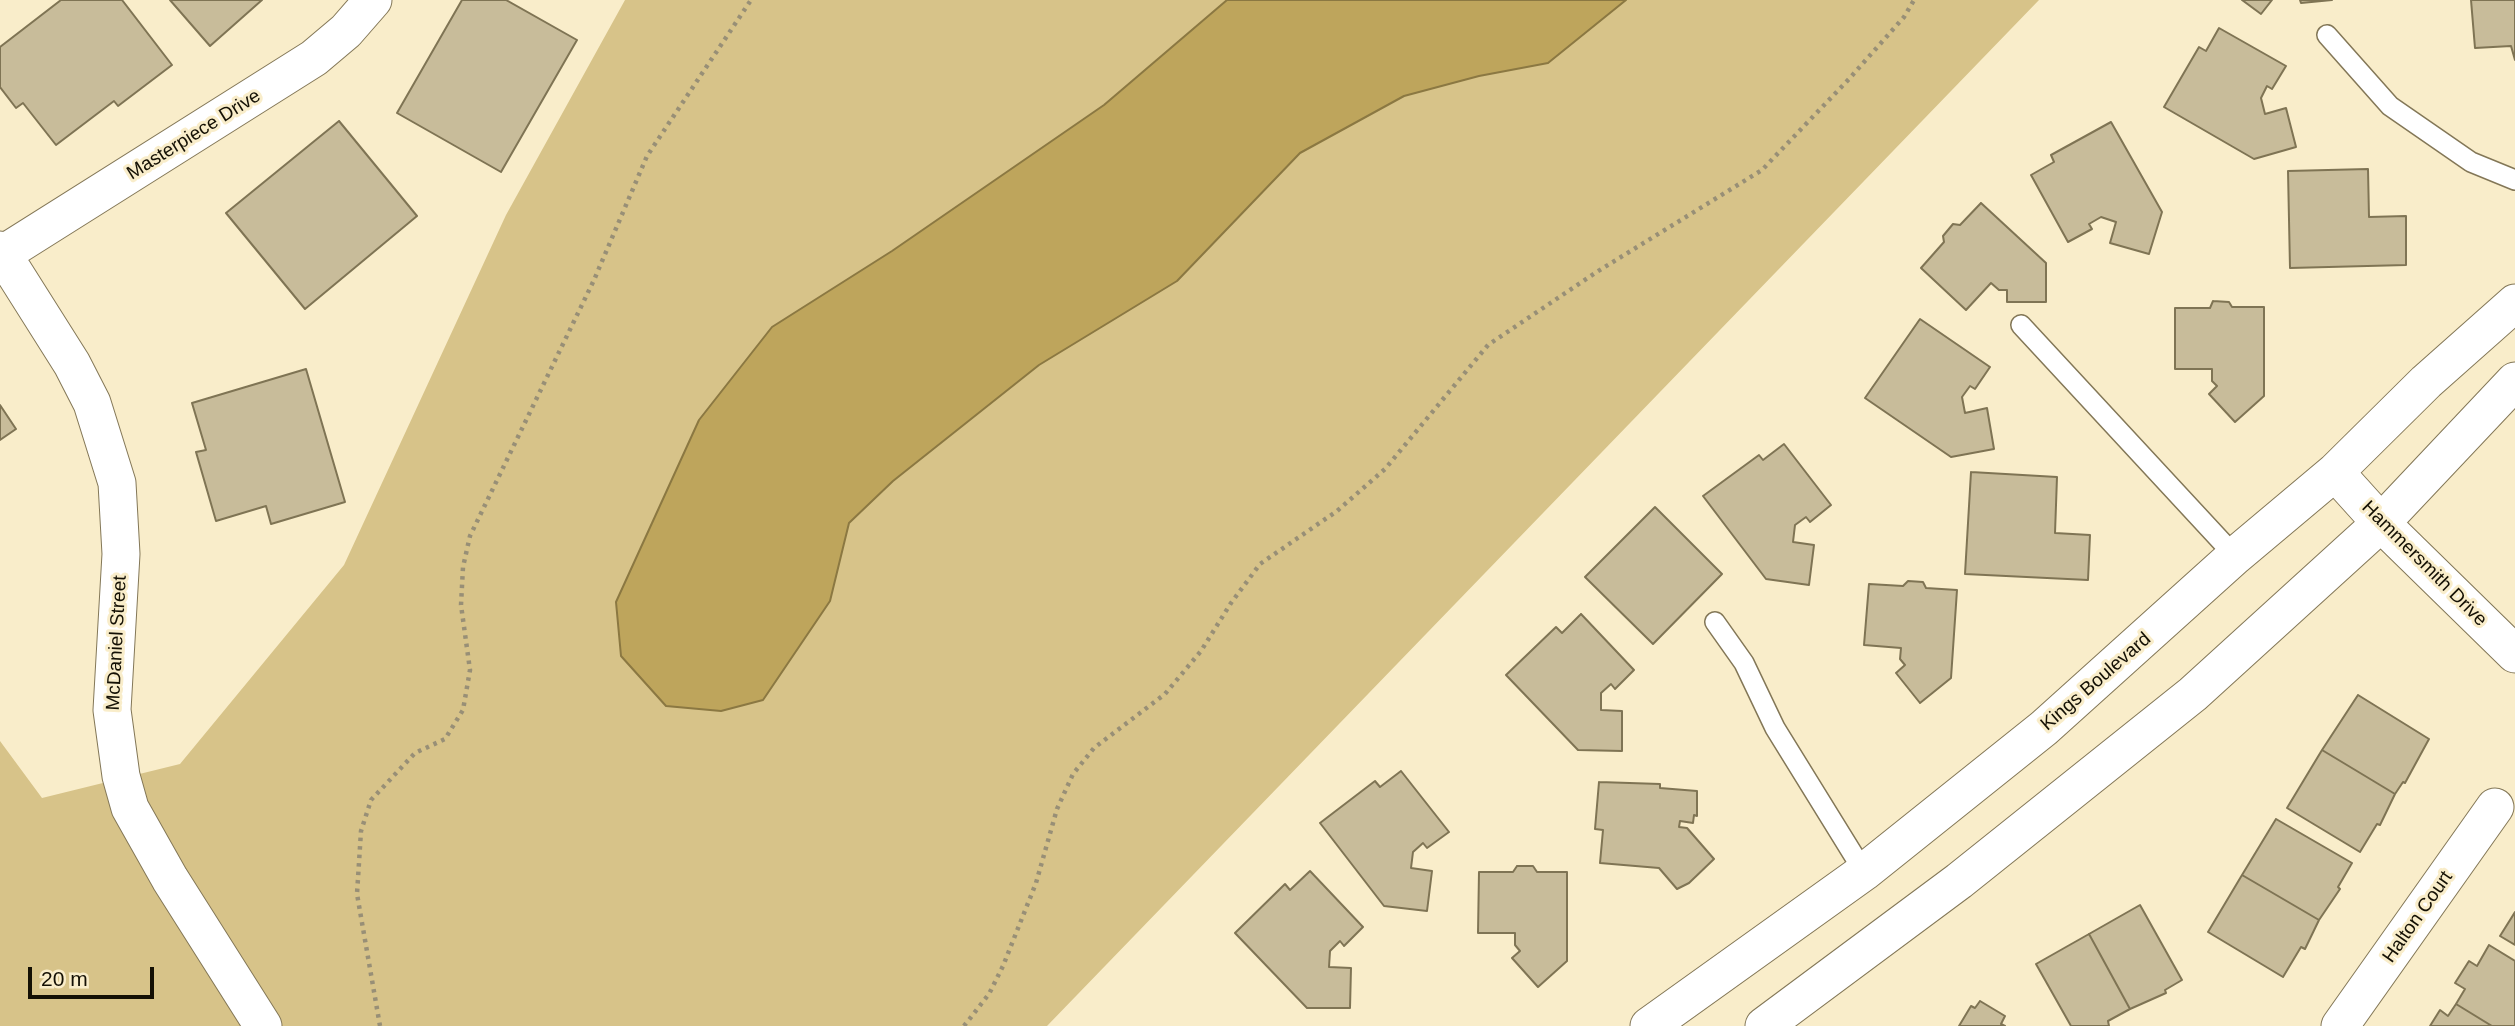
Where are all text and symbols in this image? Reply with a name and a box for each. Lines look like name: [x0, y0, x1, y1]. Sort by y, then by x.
street label: Masterpiece Drive: [123, 85, 265, 185]
street label: Hammersmith Drive: [2357, 497, 2491, 631]
street label: McDaniel Street: [102, 575, 132, 711]
street label: Kings Boulevard: [2036, 628, 2156, 736]
street label: Halton Court: [2378, 867, 2458, 967]
scale bar: [32, 953, 158, 997]
text: 20 m: [41, 967, 88, 990]

